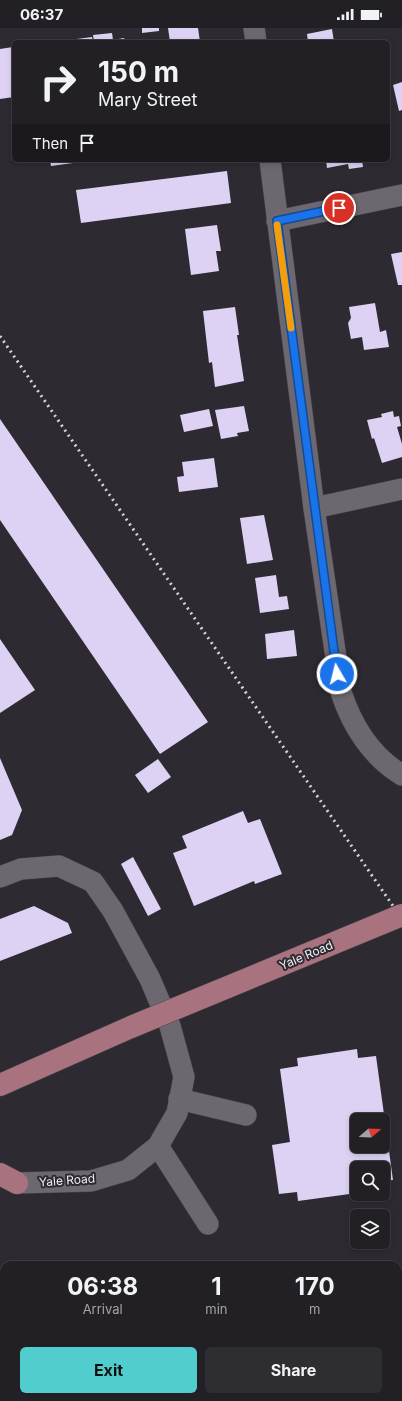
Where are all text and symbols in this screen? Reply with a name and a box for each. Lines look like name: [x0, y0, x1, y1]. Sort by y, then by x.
text: 06:37: [20, 5, 63, 24]
text: 150 m: [98, 55, 179, 89]
icon: right: [32, 56, 84, 108]
text: Mary Street: [98, 89, 197, 110]
icon: arrive: [76, 132, 98, 154]
text: Then: [32, 134, 68, 153]
pin: [322, 191, 356, 225]
icon: arrive: [328, 197, 350, 219]
position arrow: [316, 653, 358, 695]
street label: Yale Road: [277, 937, 335, 973]
north arrow: [350, 1113, 390, 1153]
map controls: [350, 1113, 390, 1249]
button: search: [350, 1161, 390, 1201]
street label: Yale Road: [38, 1171, 96, 1189]
button: layers: [350, 1209, 390, 1249]
text: 06:38: [67, 1272, 138, 1301]
text: 1: [211, 1272, 222, 1301]
text: 170: [295, 1272, 335, 1301]
text: Arrival: [83, 1301, 123, 1317]
text: min: [205, 1301, 228, 1317]
text: m: [309, 1301, 320, 1317]
button: Exit: [20, 1347, 197, 1393]
button: Share: [205, 1347, 382, 1393]

